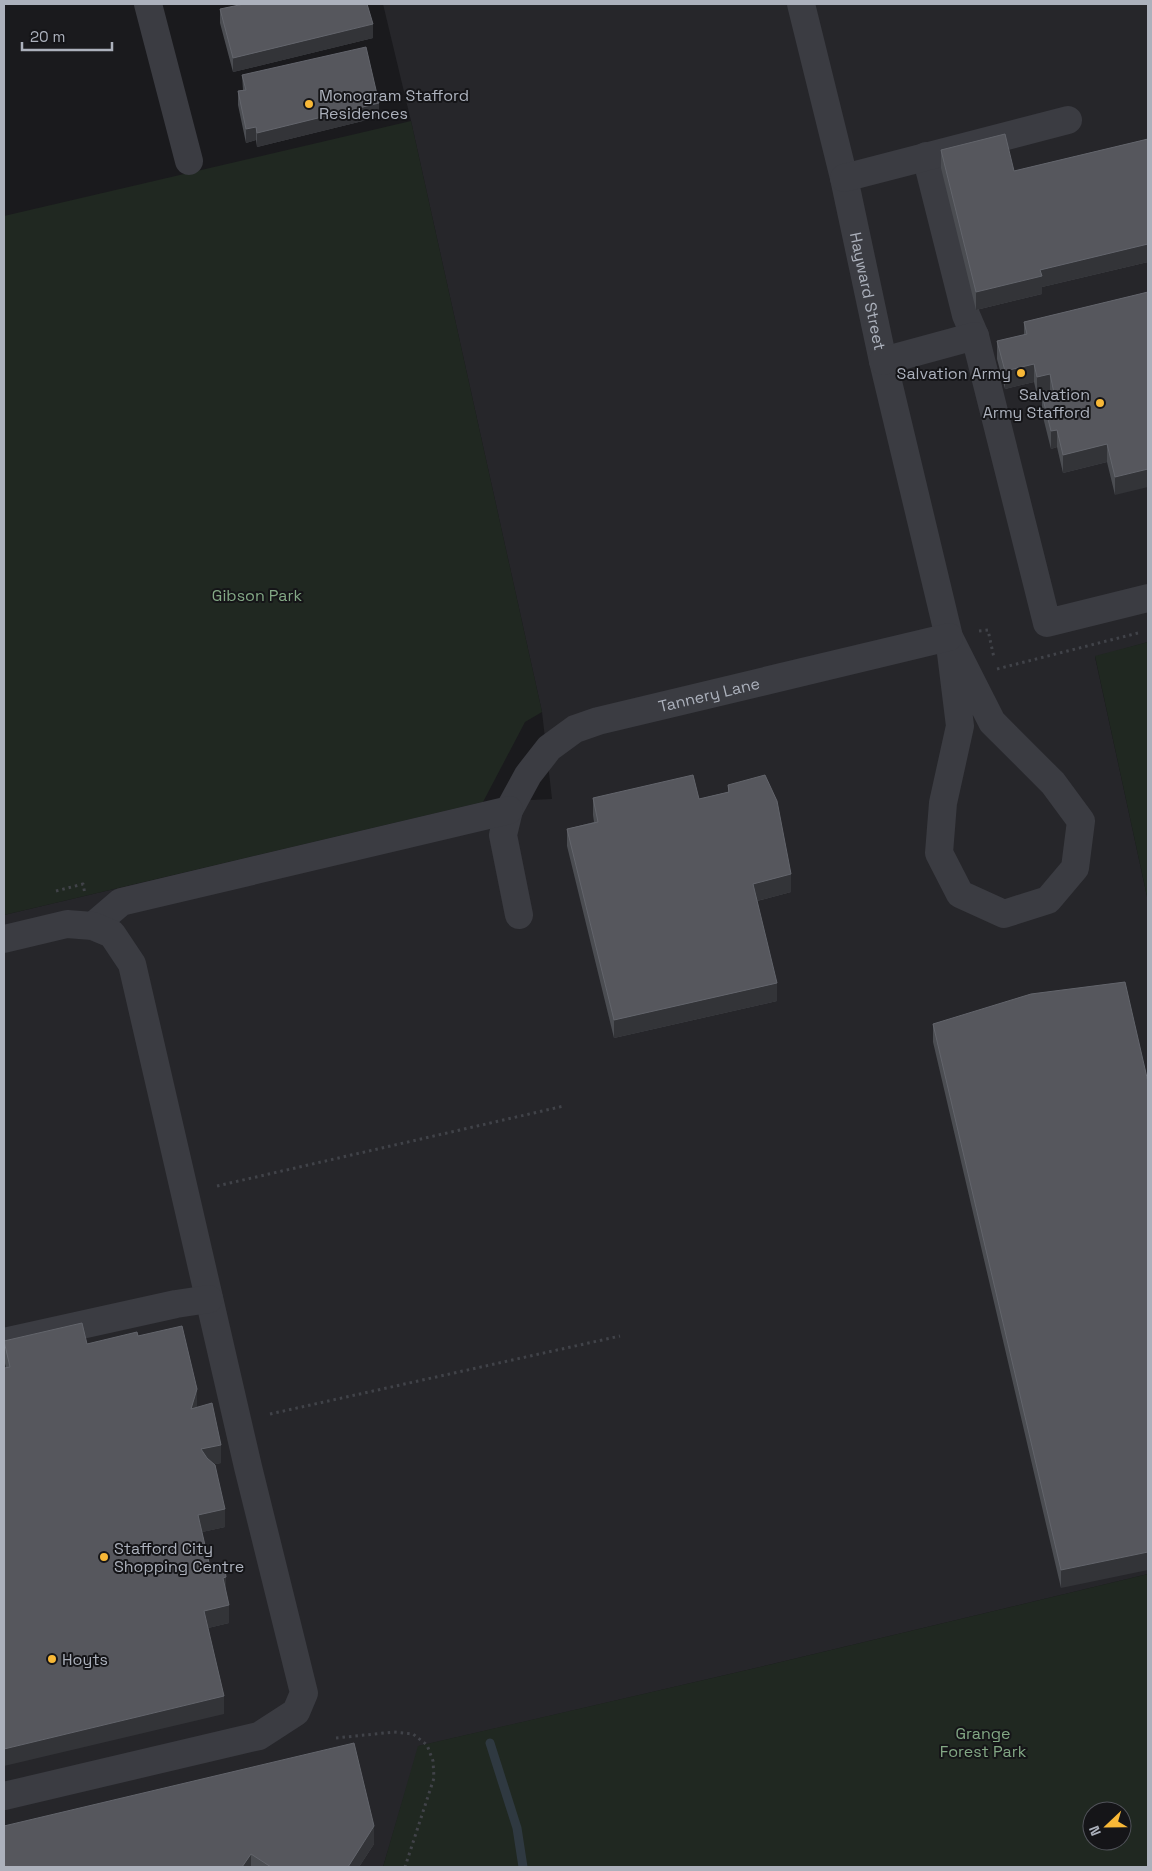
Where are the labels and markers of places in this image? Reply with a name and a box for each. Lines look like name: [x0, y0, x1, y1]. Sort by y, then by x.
place label: Monogram Stafford Residences: [319, 85, 469, 124]
marker: Monogram Stafford Residences: [303, 98, 315, 110]
place label: Salvation Army: [897, 363, 1011, 384]
marker: Salvation Army: [1015, 367, 1027, 379]
place label: Salvation Army Stafford: [983, 384, 1090, 423]
marker: Salvation Army Stafford: [1094, 397, 1106, 409]
place label: Stafford City Shopping Centre: [114, 1538, 244, 1577]
marker: Stafford City Shopping Centre: [98, 1551, 110, 1563]
place label: Hoyts: [62, 1649, 108, 1670]
marker: Hoyts: [46, 1653, 58, 1665]

